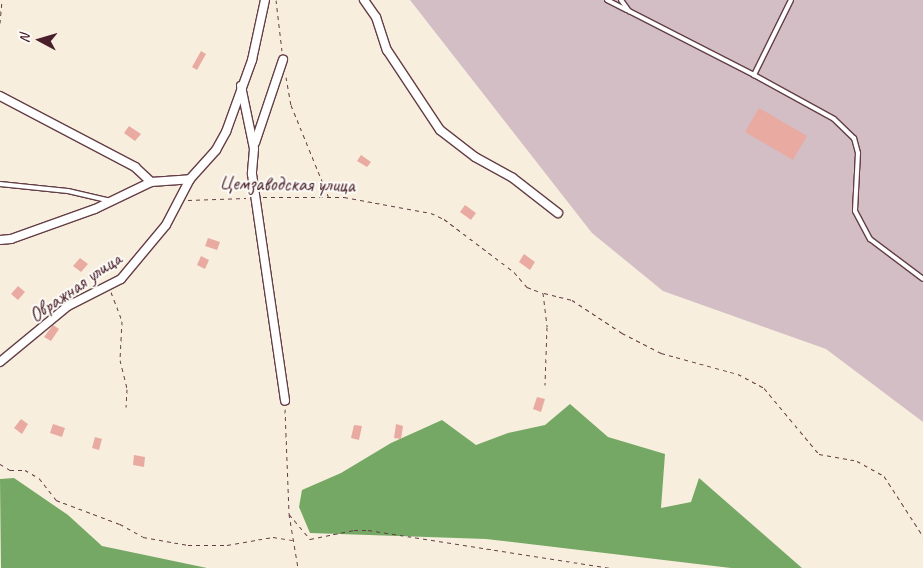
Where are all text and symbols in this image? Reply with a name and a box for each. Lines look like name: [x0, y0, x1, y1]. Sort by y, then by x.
north arrow: [15, 15, 65, 65]
text: N: [16, 33, 33, 44]
street label: Цемзаводская улица: [218, 171, 356, 197]
street label: Овражная улица: [24, 246, 126, 328]

